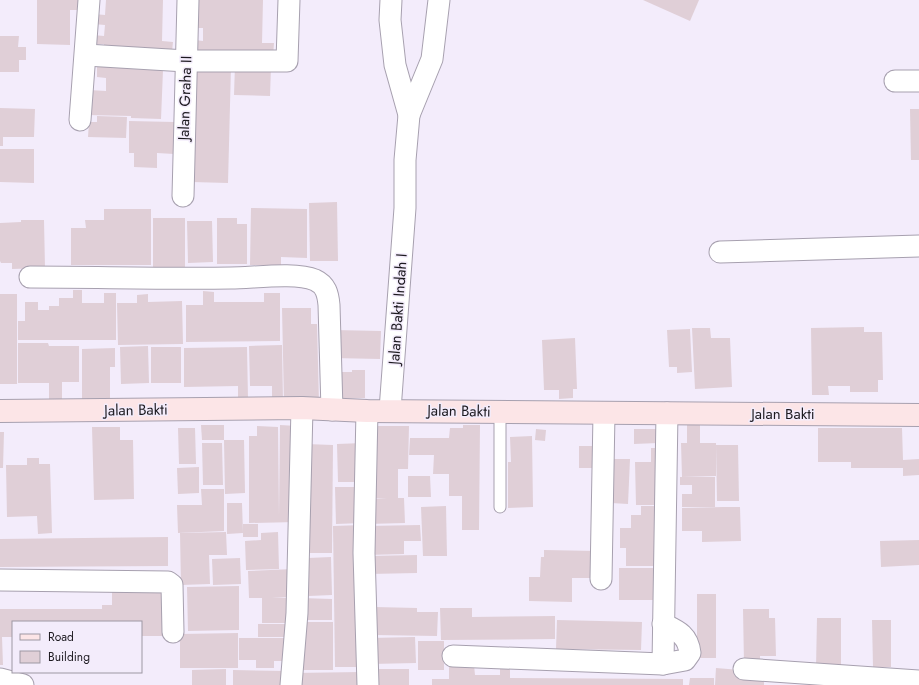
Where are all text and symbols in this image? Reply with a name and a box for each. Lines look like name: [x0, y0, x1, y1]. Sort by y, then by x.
street label: Jalan Graha II: [172, 55, 197, 143]
street label: Jalan Bakti Indah I: [383, 253, 413, 367]
street label: Jalan Bakti: [102, 398, 168, 422]
street label: Jalan Bakti: [425, 399, 491, 423]
street label: Jalan Bakti: [749, 403, 815, 425]
legend: [12, 621, 142, 673]
text: Road: [48, 628, 74, 646]
text: Building: [48, 648, 90, 666]

